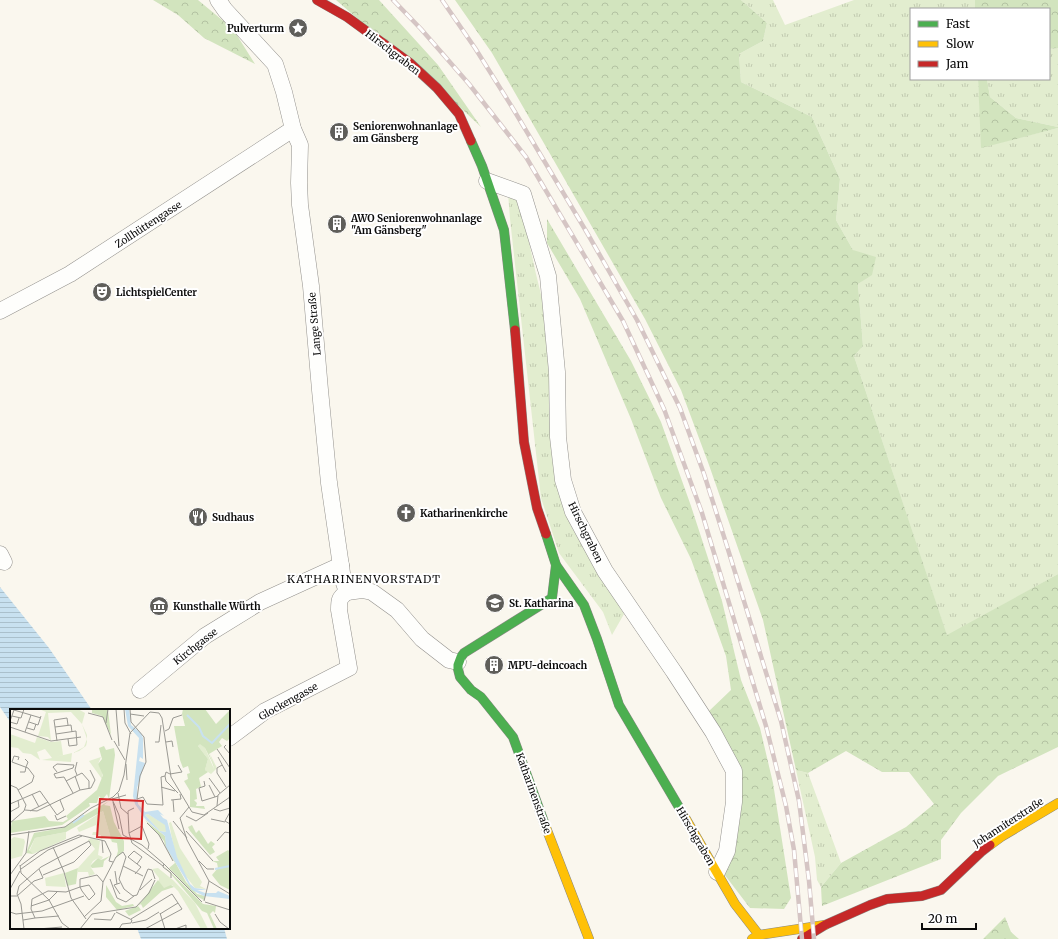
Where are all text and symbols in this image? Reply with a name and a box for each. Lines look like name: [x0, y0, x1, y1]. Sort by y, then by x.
legend: [910, 8, 1050, 80]
text: Fast: [946, 16, 970, 31]
place icon: Pulverturm: [287, 17, 309, 39]
place label: Pulverturm: [227, 22, 284, 35]
street label: Hirschgraben: [363, 27, 423, 78]
text: Slow: [946, 36, 975, 51]
text: Jam: [945, 56, 969, 71]
place label: Seniorenwohnanlage am Gänsberg: [353, 120, 458, 145]
building icon: Seniorenwohnanlage am Gänsberg: [328, 121, 350, 143]
street label: Zollhüttengasse: [113, 198, 184, 251]
place label: AWO Seniorenwohnanlage "Am Gänsberg": [350, 212, 482, 237]
building icon: AWO Seniorenwohnanlage "Am Gänsberg": [326, 213, 348, 235]
theatre icon: LichtspielCenter: [91, 281, 113, 303]
place label: LichtspielCenter: [116, 286, 197, 299]
street label: Lange Straße: [305, 292, 324, 356]
street label: Hirschgraben: [565, 500, 606, 565]
church icon: Katharinenkirche: [395, 502, 417, 524]
restaurant icon: Sudhaus: [187, 506, 209, 528]
place label: Katharinenkirche: [420, 507, 508, 520]
place label: Sudhaus: [212, 511, 254, 524]
district label: KATHARINENVORSTADT: [287, 572, 441, 586]
school or university icon: St. Katharina: [484, 592, 506, 614]
museum icon: Kunsthalle Würth: [148, 595, 170, 617]
place label: St. Katharina: [509, 597, 574, 610]
place label: Kunsthalle Würth: [173, 600, 261, 613]
street label: Kirchgasse: [171, 625, 220, 668]
building icon: MPU-deincoach: [483, 654, 505, 676]
place label: MPU-deincoach: [508, 659, 587, 672]
street label: Glockengasse: [256, 680, 320, 723]
inset map: [10, 709, 230, 929]
street label: Katharinenstraße: [513, 751, 554, 835]
street label: Johanniterstraße: [970, 795, 1046, 851]
street label: Hirschgraben: [673, 804, 718, 868]
scale bar: [922, 905, 976, 931]
text: 20 m: [928, 911, 957, 926]

